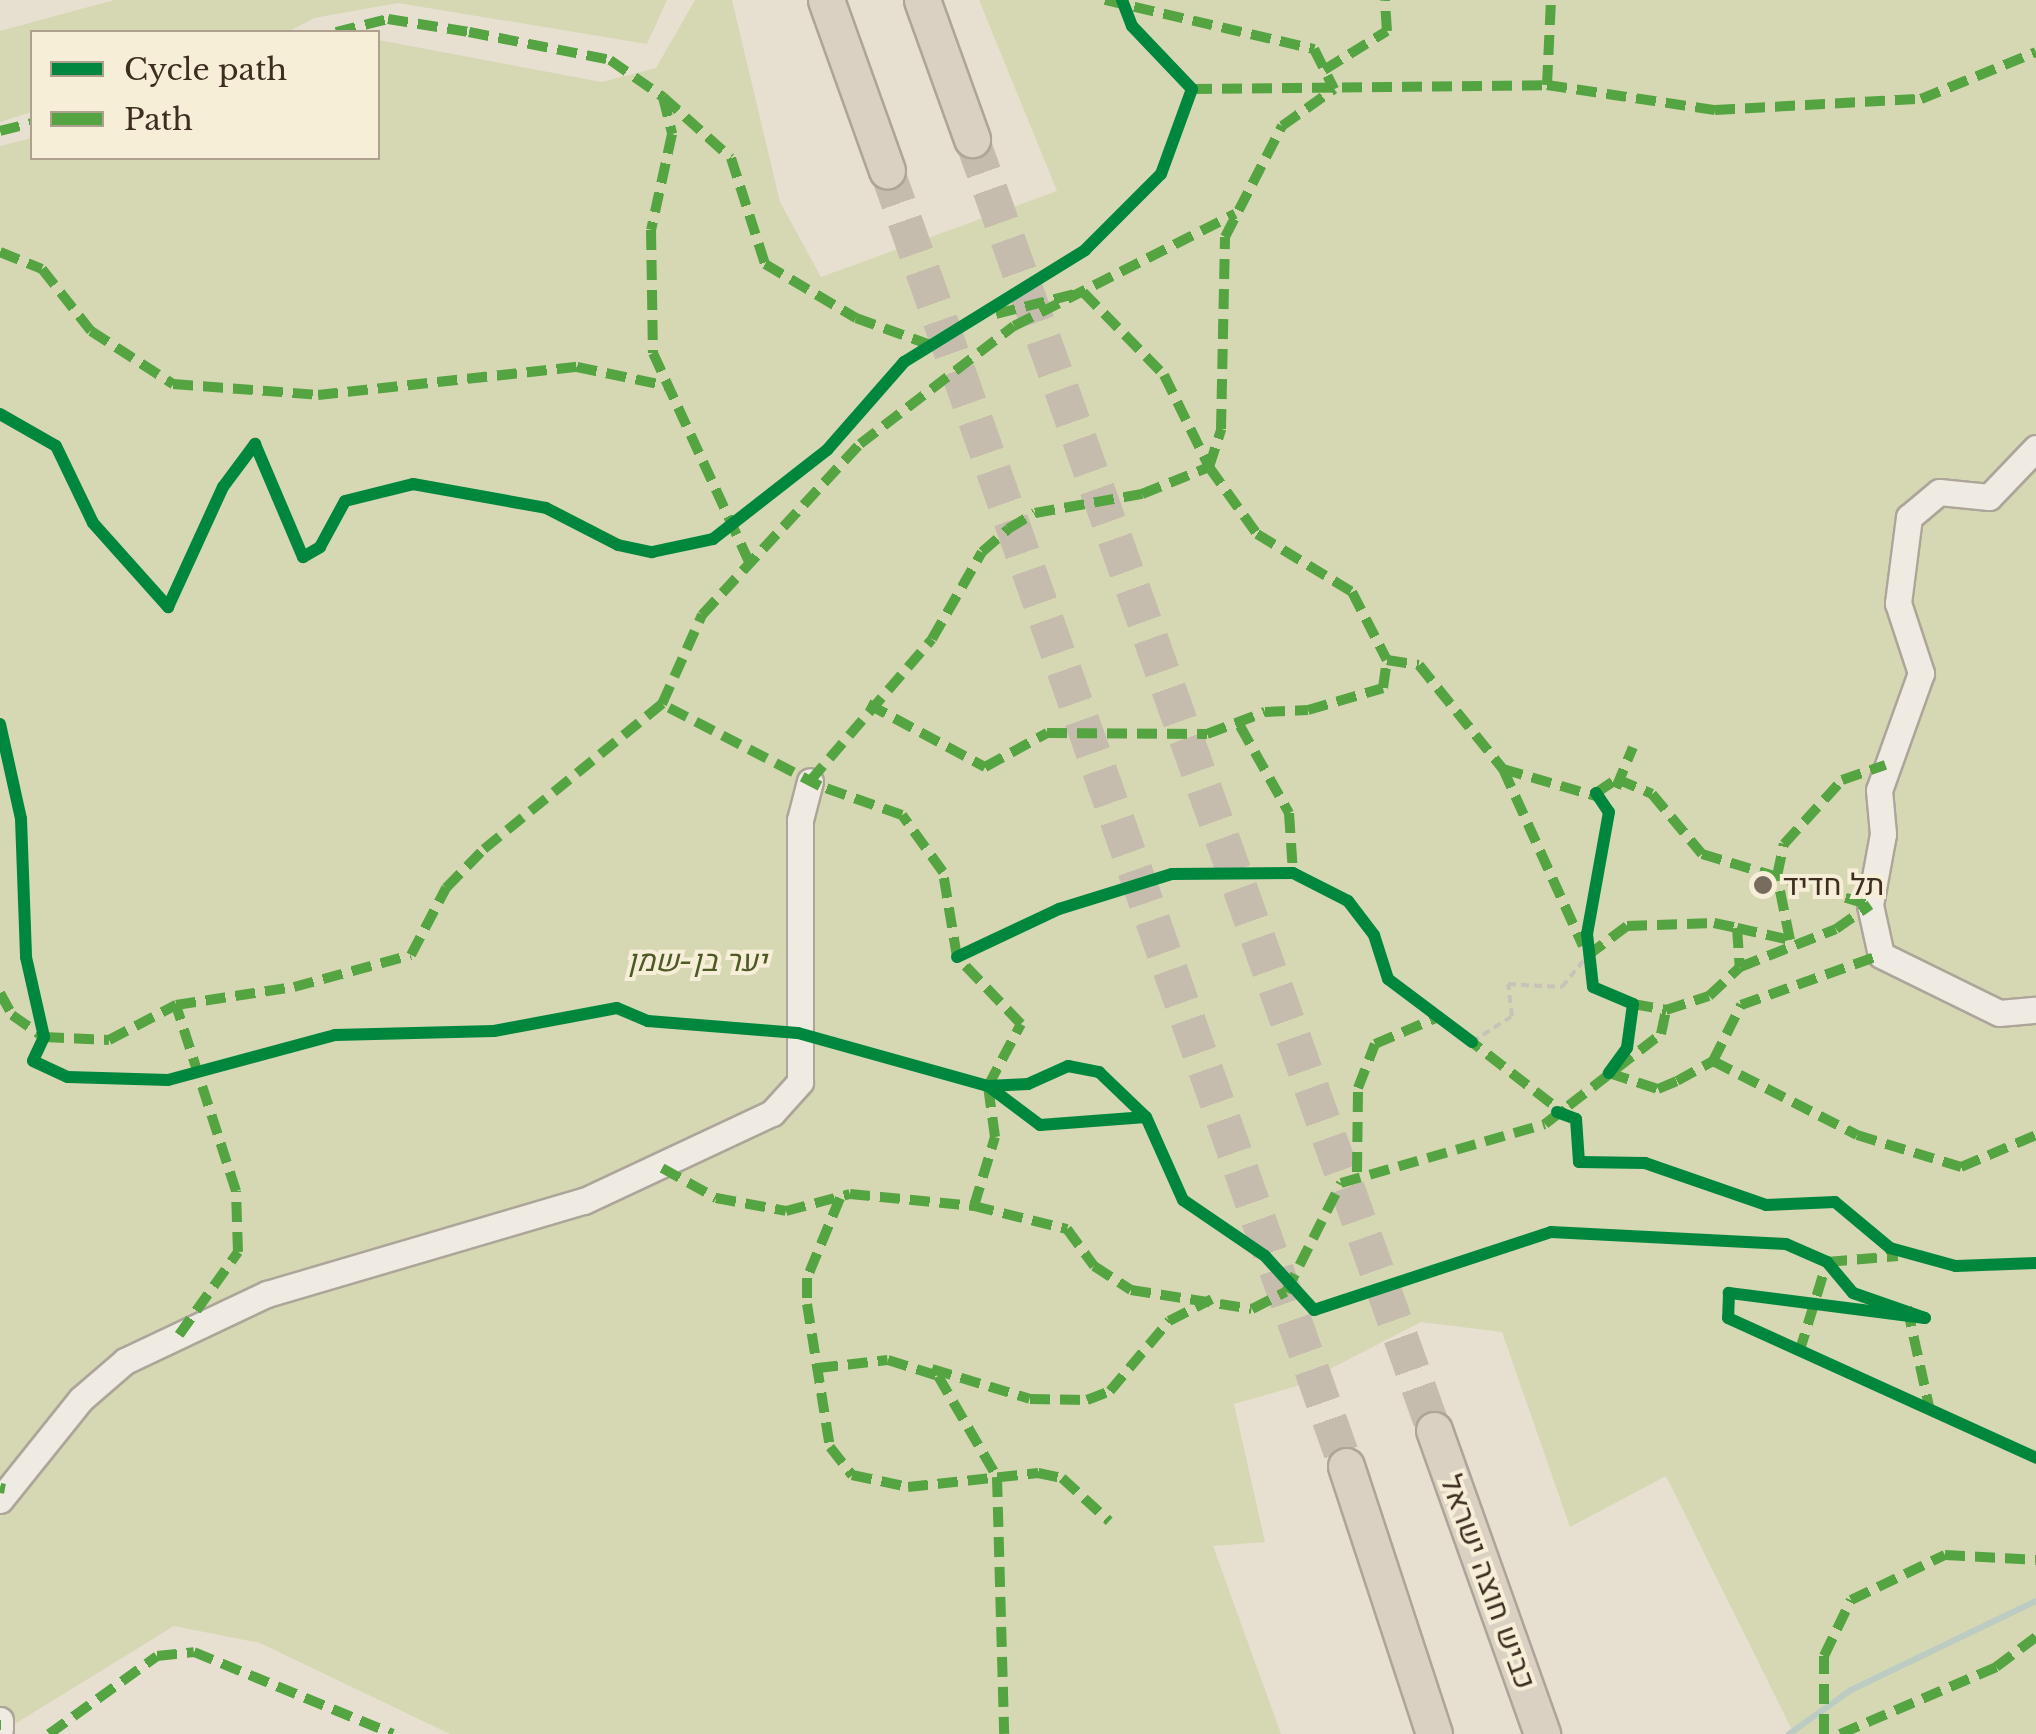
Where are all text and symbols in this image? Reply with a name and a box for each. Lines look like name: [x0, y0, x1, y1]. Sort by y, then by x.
legend: [30, 30, 380, 160]
text: Cycle path: [124, 51, 287, 88]
text: Path: [124, 101, 193, 138]
place label: תל חדיד: [1783, 867, 1884, 903]
marker: תל חדיד: [1752, 874, 1774, 896]
park label: יער בן-שמן: [627, 943, 767, 979]
street label: כביש חוצה ישראל: [1433, 1470, 1543, 1694]

